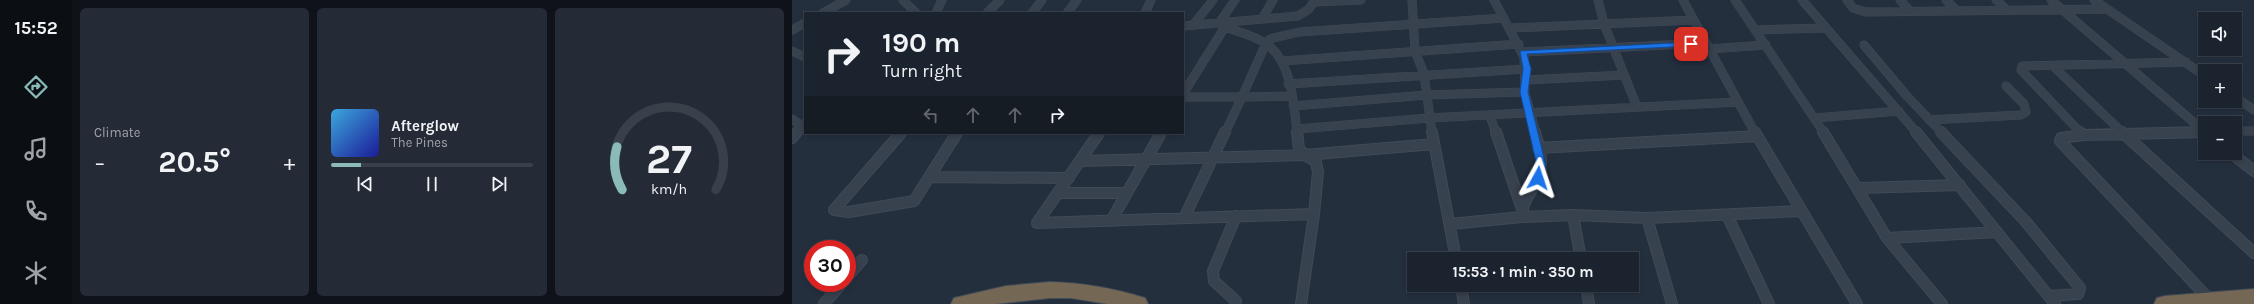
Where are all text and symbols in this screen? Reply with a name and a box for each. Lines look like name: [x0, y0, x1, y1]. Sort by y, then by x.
map controls: [2198, 12, 2242, 160]
button: sound: [2198, 12, 2242, 56]
text: 15:52: [14, 17, 58, 39]
text: 190 m: [882, 26, 960, 59]
pin: [1674, 27, 1708, 61]
icon: right: [816, 28, 868, 80]
icon: arrive: [1680, 33, 1702, 55]
text: Turn right: [882, 60, 962, 82]
button: +: [2198, 64, 2242, 108]
icon: directions: [22, 73, 50, 101]
icon: left: [920, 104, 942, 126]
icon: ahead: [962, 104, 984, 126]
icon: ahead: [1004, 104, 1026, 126]
icon: right: [1046, 104, 1068, 126]
button: −: [2198, 116, 2242, 160]
text: Afterglow: [391, 117, 459, 135]
text: Climate: [94, 125, 140, 140]
icon: music: [22, 135, 50, 163]
text: The Pines: [391, 135, 448, 150]
text: 27: [646, 135, 692, 183]
text: 20.5°: [158, 144, 231, 180]
text: −: [94, 150, 106, 176]
text: +: [284, 150, 295, 176]
position arrow: [1517, 157, 1559, 199]
icon: previous: [354, 173, 376, 195]
icon: pause: [421, 173, 443, 195]
icon: next: [488, 173, 510, 195]
text: km/h: [651, 181, 687, 198]
icon: phone: [22, 197, 50, 225]
speed limit sign: 30: [804, 240, 856, 292]
icon: climate: [22, 259, 50, 287]
text: 15:53 · 1 min · 350 m: [1452, 263, 1594, 281]

